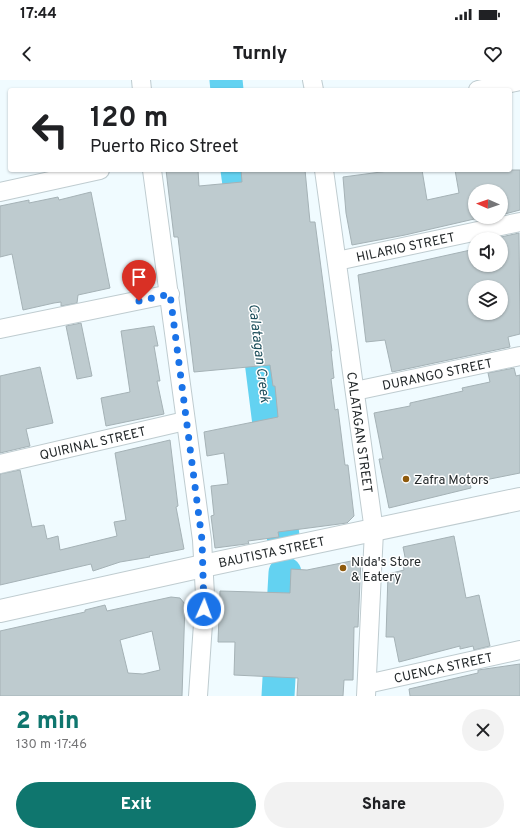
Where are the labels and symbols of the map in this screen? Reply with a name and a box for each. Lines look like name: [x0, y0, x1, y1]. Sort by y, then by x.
north arrow: [468, 184, 508, 224]
street label: HILARIO STREET: [355, 230, 457, 267]
pin: [122, 260, 156, 301]
water label: Calatagan Creek: [244, 303, 273, 405]
street label: DURANGO STREET: [381, 356, 494, 395]
street label: CALATAGAN STREET: [342, 371, 375, 494]
street label: QUIRINAL STREET: [38, 424, 148, 465]
place label: Zafra Motors: [414, 473, 489, 489]
marker: Zafra Motors: [401, 474, 411, 484]
street label: BAUTISTA STREET: [217, 534, 327, 573]
place label: Nida's Store & Eatery: [351, 555, 421, 586]
marker: Nida's Store & Eatery: [338, 563, 348, 573]
position arrow: [183, 588, 225, 630]
street label: CUENCA STREET: [393, 650, 494, 688]

